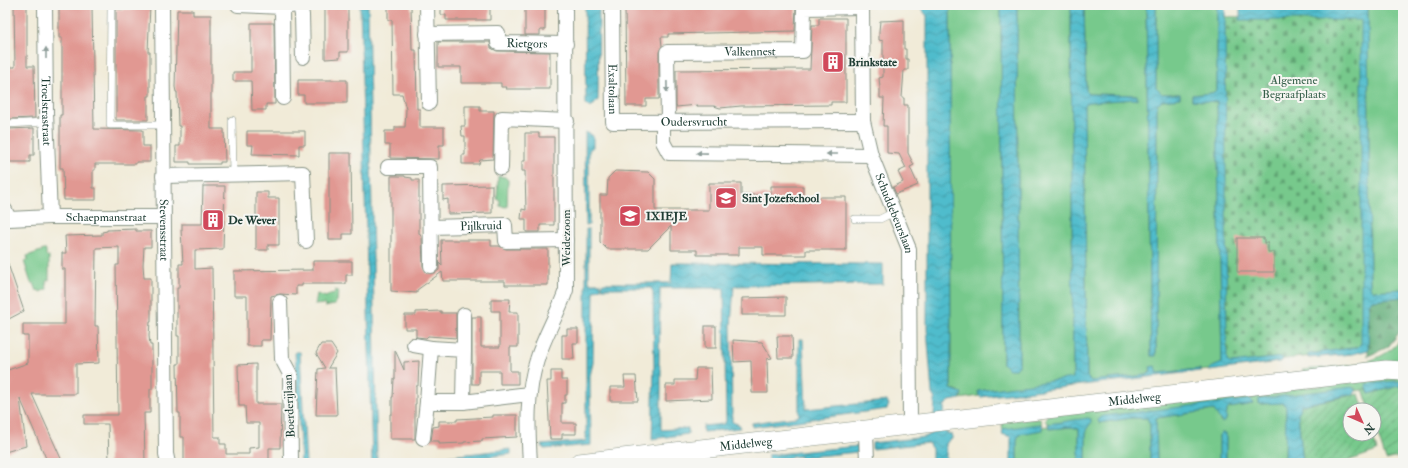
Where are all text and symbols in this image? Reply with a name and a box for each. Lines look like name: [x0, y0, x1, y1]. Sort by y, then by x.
street label: Rietgors: [506, 36, 548, 52]
street label: Valkennest: [724, 44, 776, 60]
one-way arrow: [43, 46, 49, 59]
building icon: Brinkstate: [820, 49, 846, 75]
place label: Brinkstate: [848, 55, 898, 70]
street label: Exaltolaan: [605, 64, 620, 114]
park label: Algemene Begraafplaats: [1262, 73, 1326, 102]
street label: Troelstrastraat: [38, 76, 54, 146]
one-way arrow: [664, 81, 670, 94]
street label: Oudersvrucht: [661, 115, 727, 130]
one-way arrow: [696, 150, 708, 157]
one-way arrow: [825, 151, 838, 157]
street label: Schuddebeurslaan: [871, 171, 916, 254]
school or university icon: Sint Jozefschool: [713, 185, 739, 211]
place label: Sint Jozefschool: [742, 191, 820, 206]
street label: Stevensstraat: [156, 199, 171, 261]
school or university icon: IXIEJE: [617, 203, 643, 229]
building icon: De Wever: [200, 207, 226, 233]
street label: Weidezoom: [559, 209, 574, 267]
place label: IXIEJE: [646, 209, 688, 224]
street label: Schaepmanstraat: [66, 210, 146, 225]
place label: De Wever: [228, 213, 277, 228]
street label: Pijlkruid: [460, 218, 502, 234]
street label: Boerderijlaan: [280, 374, 299, 438]
street label: Middelweg: [1107, 389, 1163, 410]
north arrow: [1342, 402, 1382, 442]
text: N: [1360, 420, 1378, 438]
street label: Middelweg: [719, 434, 774, 455]

